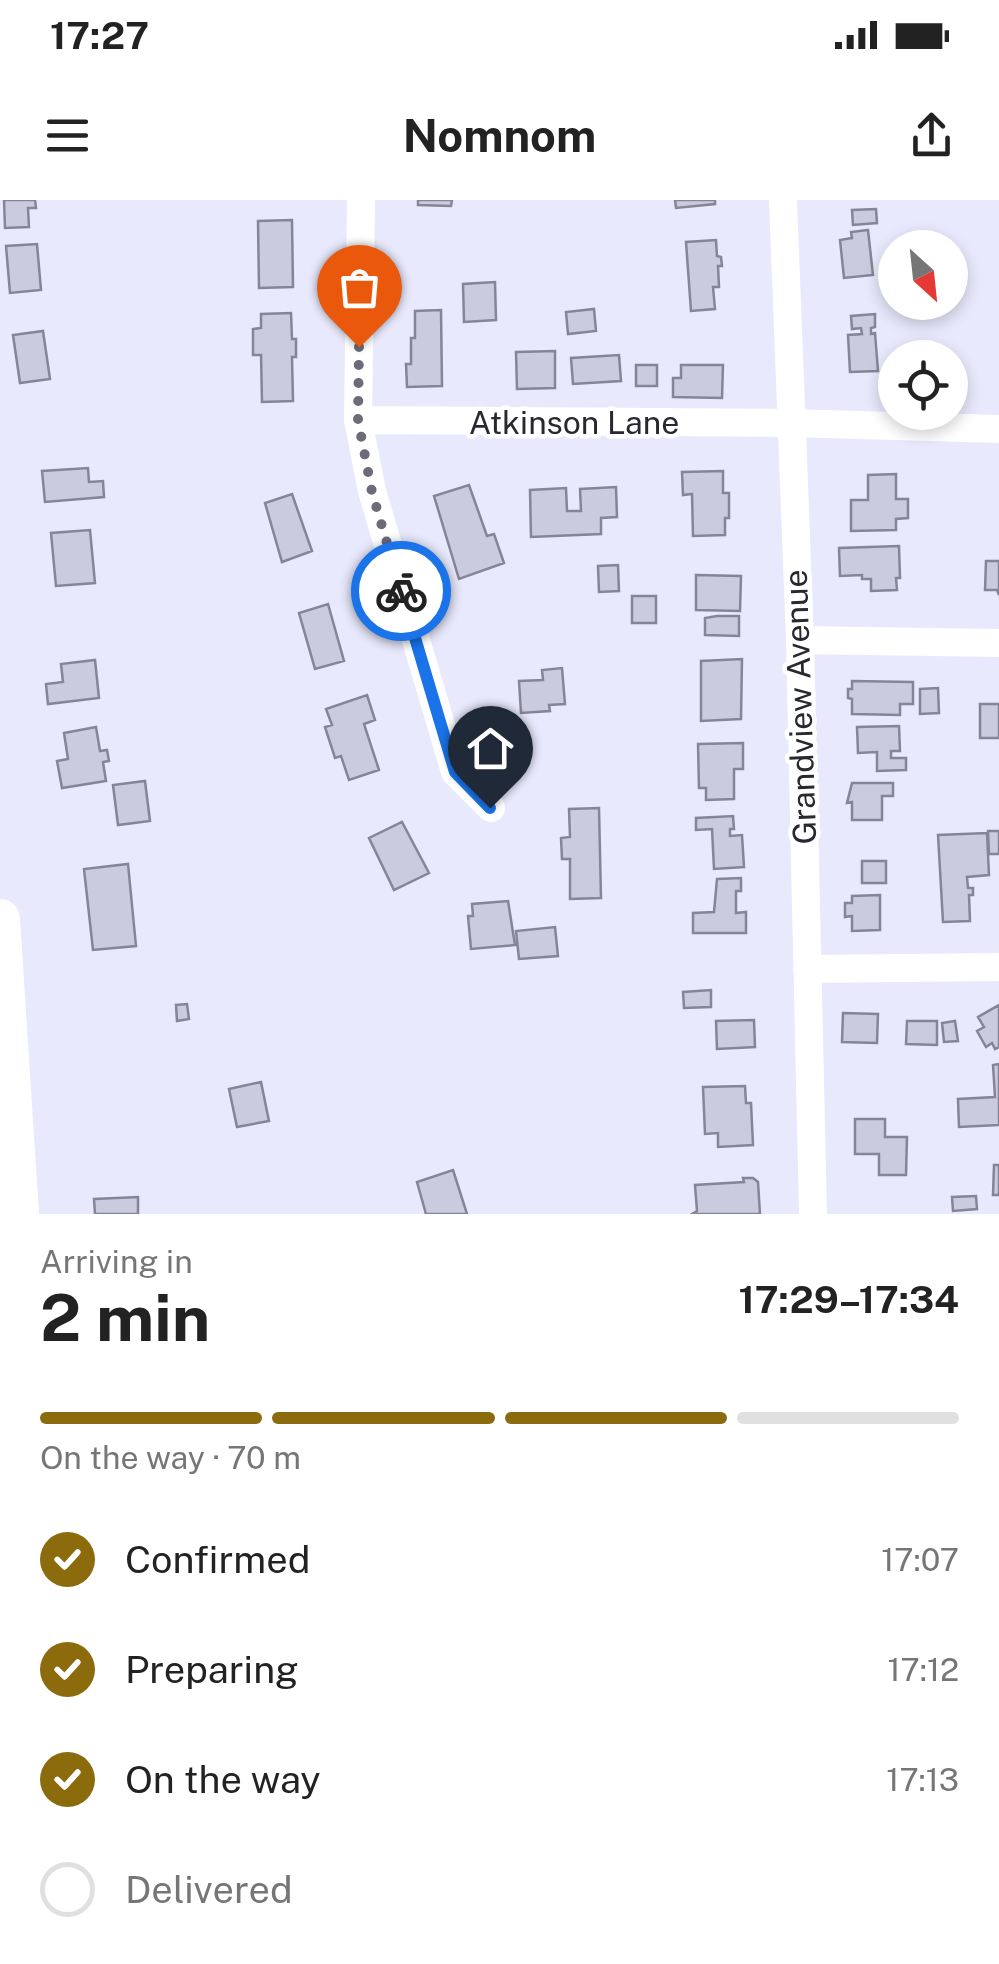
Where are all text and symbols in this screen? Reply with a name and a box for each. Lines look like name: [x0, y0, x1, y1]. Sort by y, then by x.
text: 17:27: [50, 13, 149, 58]
icon: menu: [40, 108, 95, 163]
icon: share: [904, 108, 959, 163]
text: Nomnom: [403, 109, 596, 162]
north arrow: [878, 230, 968, 320]
map controls: [878, 230, 968, 430]
pin: [317, 245, 402, 348]
icon: bag: [332, 260, 387, 315]
button: locate: [878, 340, 968, 430]
street label: Atkinson Lane: [469, 404, 679, 441]
courier: [351, 541, 451, 641]
icon: bike: [374, 564, 429, 619]
street label: Grandview Avenue: [777, 569, 823, 845]
pin: [448, 706, 533, 809]
icon: home: [463, 721, 518, 776]
text: Arriving in: [40, 1243, 193, 1280]
text: 17:29–17:34: [739, 1277, 959, 1322]
text: 2 min: [40, 1279, 210, 1356]
text: On the way · 70 m: [40, 1439, 301, 1476]
icon: check: [40, 1532, 95, 1587]
text: Confirmed: [125, 1537, 310, 1582]
text: 17:07: [881, 1541, 959, 1578]
icon: check: [40, 1642, 95, 1697]
text: Preparing: [125, 1647, 299, 1692]
text: 17:12: [887, 1651, 959, 1688]
icon: check: [40, 1752, 95, 1807]
text: On the way: [125, 1757, 321, 1802]
text: 17:13: [886, 1761, 959, 1798]
text: Delivered: [125, 1867, 293, 1912]

